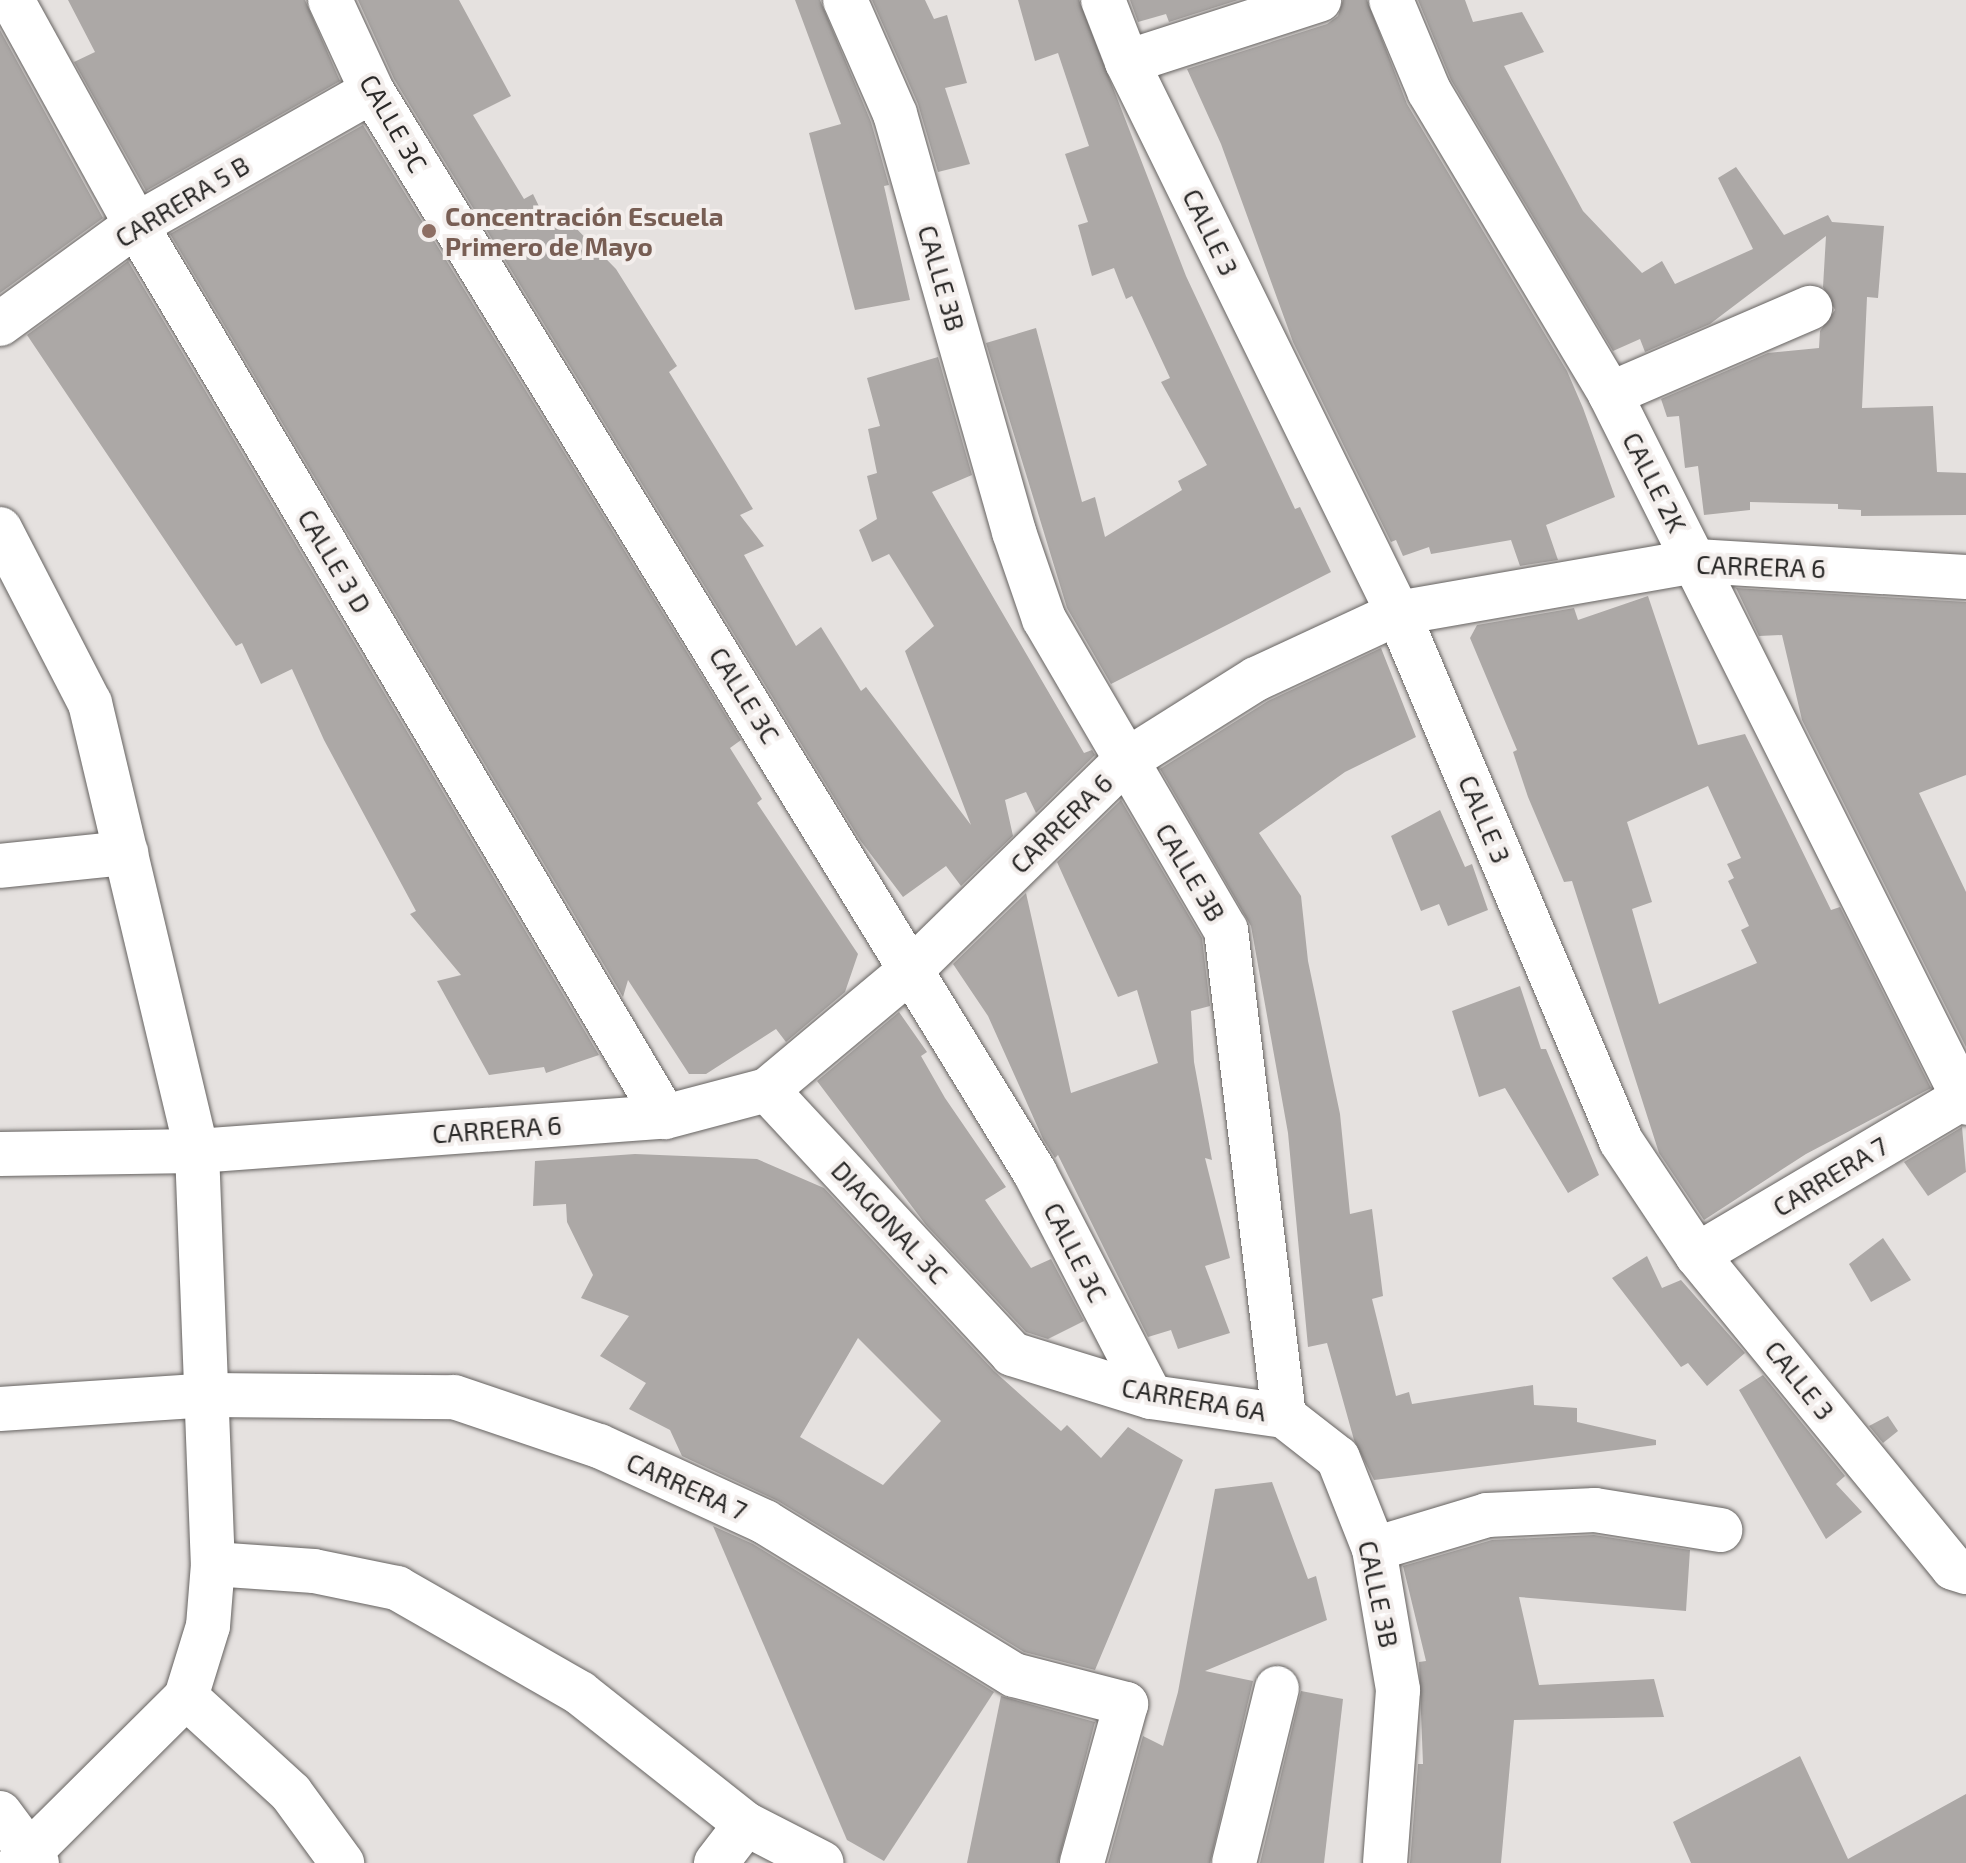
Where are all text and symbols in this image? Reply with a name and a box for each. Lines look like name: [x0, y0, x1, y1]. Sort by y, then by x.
street label: CALLE 3C: [354, 69, 434, 177]
street label: CARRERA 5 B: [109, 149, 255, 253]
street label: CALLE 3: [1177, 184, 1245, 280]
place label: Concentración Escuela Primero de Mayo: [445, 200, 724, 262]
street label: CALLE 3B: [912, 221, 972, 335]
marker: Concentración Escuela Primero de Mayo: [420, 222, 438, 240]
street label: CALLE 2K: [1617, 427, 1693, 537]
street label: CALLE 3 D: [292, 503, 378, 619]
street label: CARRERA 6: [1695, 548, 1827, 584]
street label: CALLE 3C: [703, 641, 787, 749]
street label: CARRERA 6: [1003, 766, 1119, 880]
street label: CALLE 3: [1453, 770, 1517, 868]
street label: CALLE 3B: [1150, 817, 1232, 927]
street label: CARRERA 6: [431, 1109, 563, 1149]
street label: CARRERA 7: [1767, 1129, 1893, 1223]
street label: DIAGONAL 3C: [825, 1154, 955, 1290]
street label: CALLE 3C: [1038, 1197, 1114, 1307]
street label: CALLE 3: [1759, 1334, 1841, 1426]
street label: CARRERA 6A: [1119, 1371, 1269, 1427]
street label: CARRERA 7: [622, 1446, 752, 1526]
street label: CALLE 3B: [1352, 1538, 1406, 1650]

